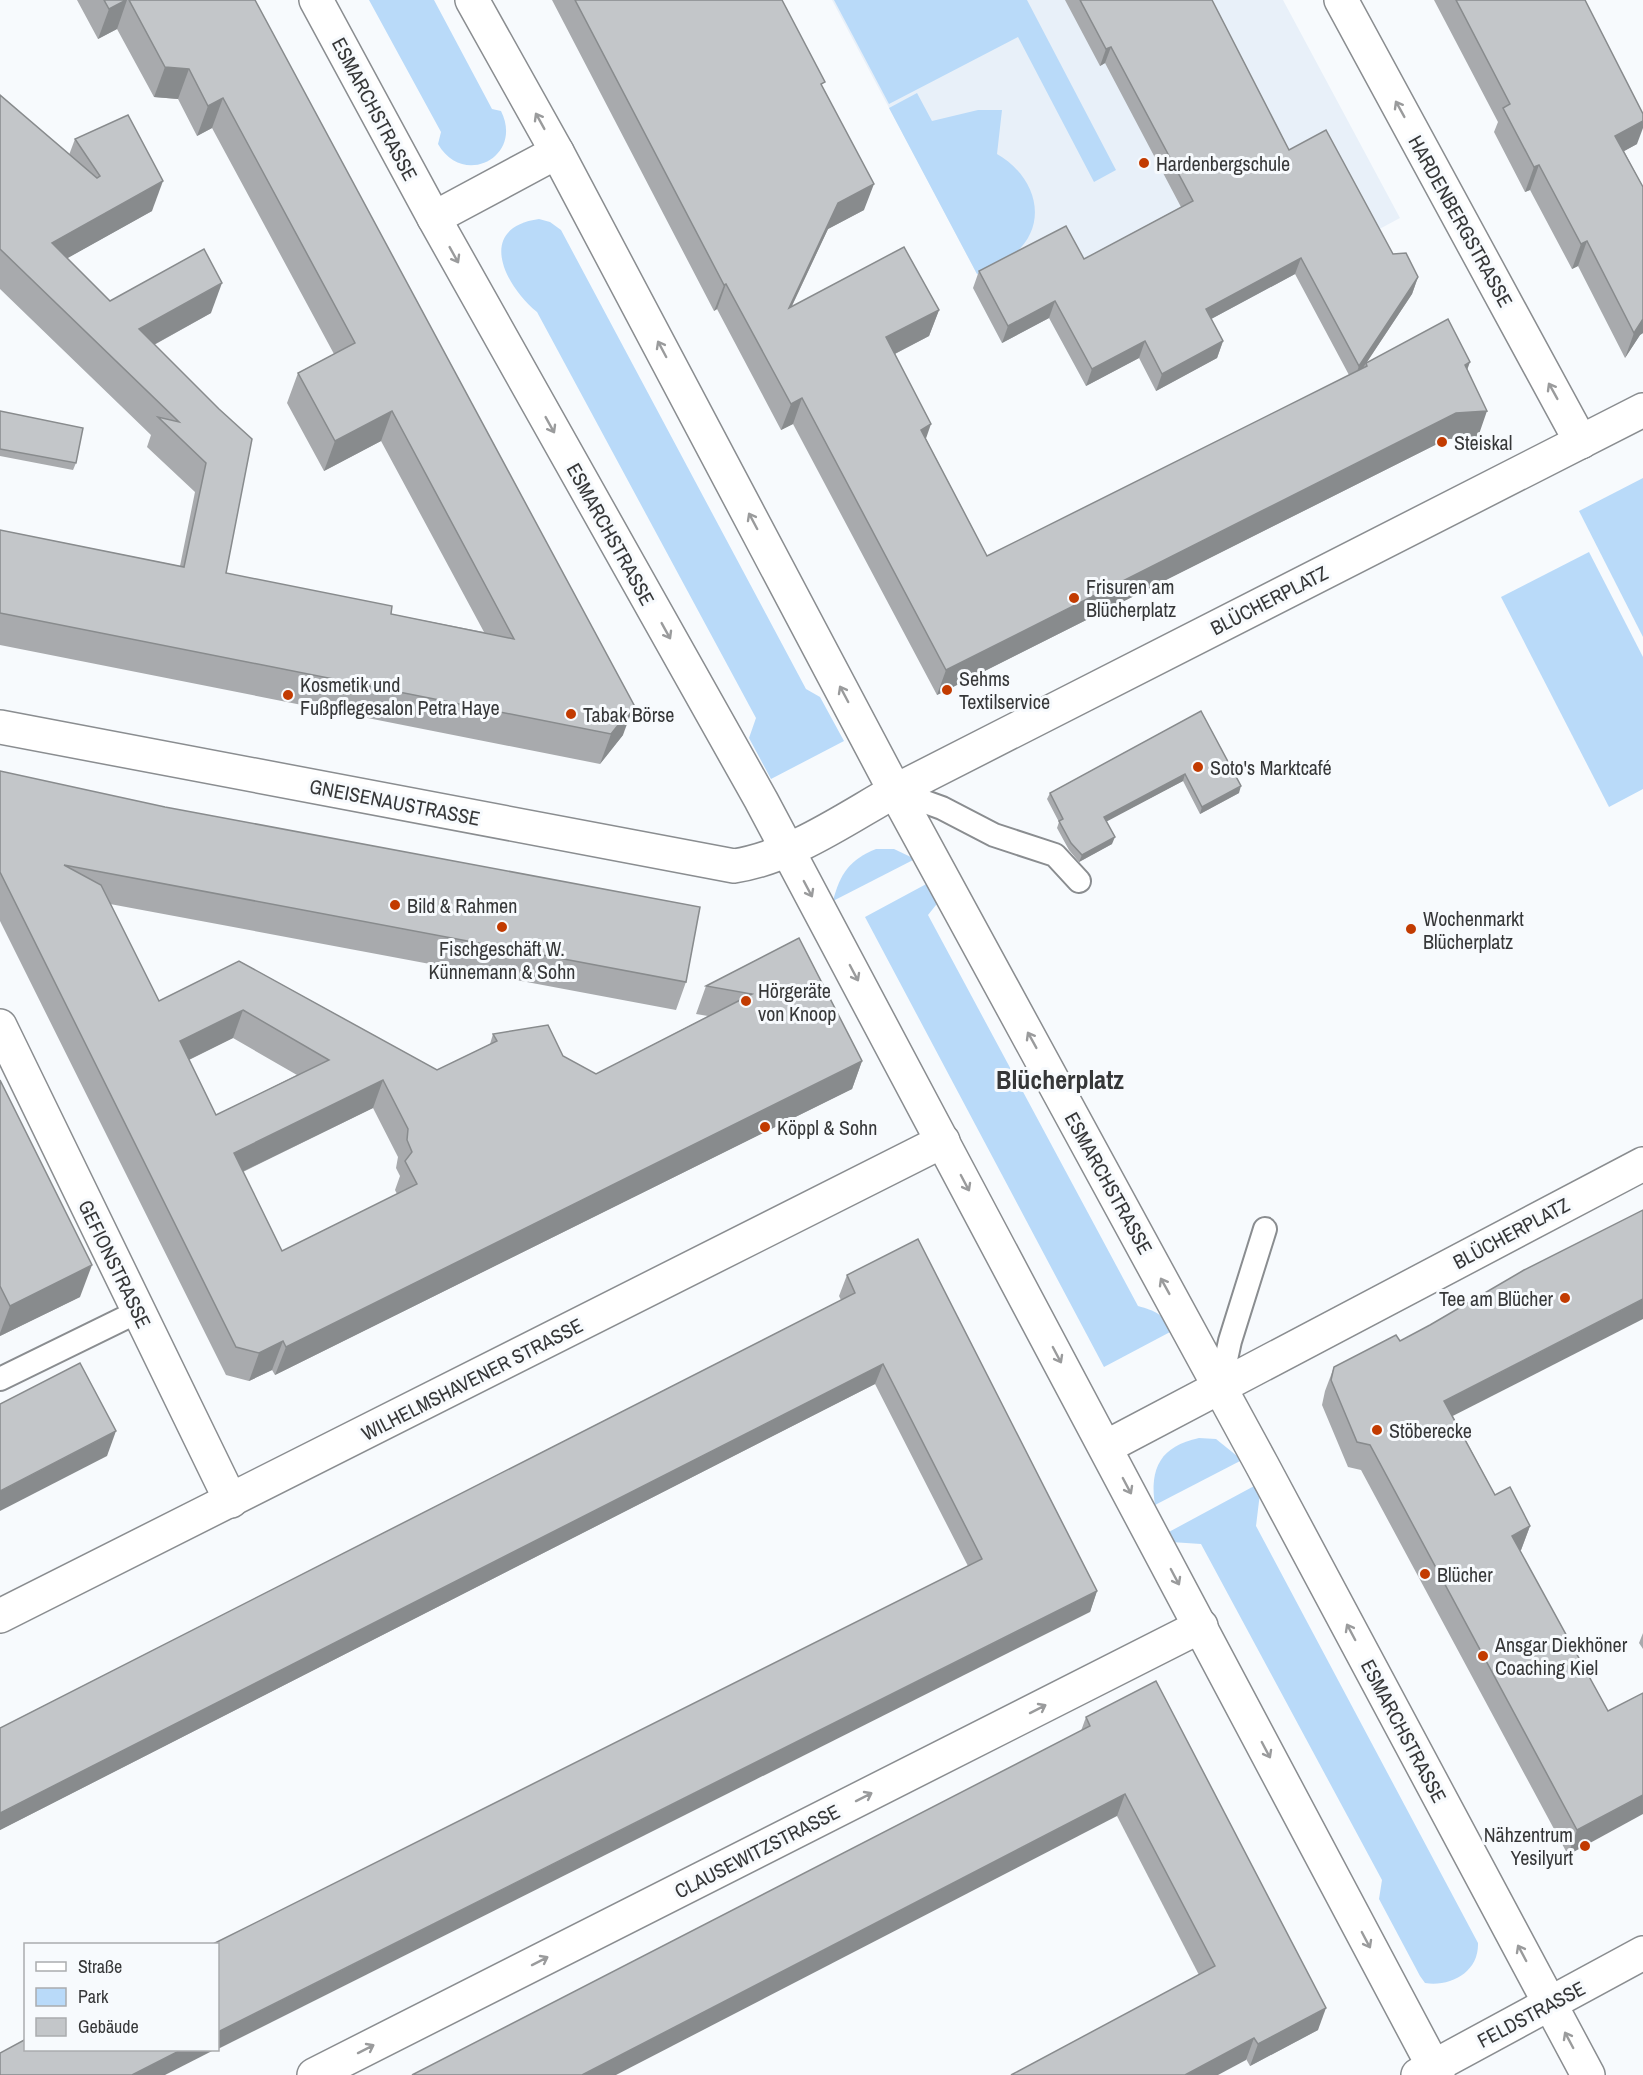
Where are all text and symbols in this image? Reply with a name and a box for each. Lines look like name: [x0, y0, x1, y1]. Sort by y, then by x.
street label: ESMARCHSTRASSE: [326, 33, 424, 185]
one-way arrow: [1394, 100, 1405, 118]
one-way arrow: [534, 113, 545, 131]
street label: HARDENBERGSTRASSE: [1403, 130, 1519, 312]
place label: Hardenbergschule: [1156, 150, 1290, 177]
marker: Hardenbergschule: [1137, 156, 1151, 170]
one-way arrow: [448, 246, 460, 263]
one-way arrow: [655, 340, 667, 358]
one-way arrow: [1547, 382, 1558, 400]
one-way arrow: [544, 416, 556, 433]
place label: Steiskal: [1454, 429, 1512, 456]
marker: Steiskal: [1435, 435, 1449, 449]
street label: ESMARCHSTRASSE: [561, 458, 661, 610]
one-way arrow: [747, 513, 758, 531]
street label: BLÜCHERPLATZ: [1206, 559, 1332, 641]
place label: Frisuren am Blücherplatz: [1086, 573, 1176, 623]
marker: Frisuren am Blücherplatz: [1067, 591, 1081, 605]
one-way arrow: [660, 622, 672, 639]
place label: Sehms Textilservice: [959, 665, 1050, 715]
place label: Kosmetik und Fußpflegesalon Petra Haye: [300, 671, 500, 721]
marker: Sehms Textilservice: [940, 683, 954, 697]
one-way arrow: [838, 685, 849, 703]
marker: Kosmetik und Fußpflegesalon Petra Haye: [281, 688, 295, 702]
place label: Tabak Börse: [583, 701, 674, 728]
marker: Tabak Börse: [564, 707, 578, 721]
place label: Soto's Marktcafé: [1210, 754, 1332, 781]
marker: Soto's Marktcafé: [1191, 760, 1205, 774]
street label: GNEISENAUSTRASSE: [307, 772, 483, 832]
one-way arrow: [802, 880, 814, 897]
place label: Bild & Rahmen: [407, 892, 517, 919]
marker: Bild & Rahmen: [388, 898, 402, 912]
place label: Wochenmarkt Blücherplatz: [1423, 905, 1524, 955]
marker: Fischgeschäft W. Künnemann & Sohn: [495, 920, 509, 934]
marker: Wochenmarkt Blücherplatz: [1404, 922, 1418, 936]
place label: Fischgeschäft W. Künnemann & Sohn: [429, 935, 575, 985]
one-way arrow: [848, 964, 860, 982]
place label: Hörgeräte von Knoop: [758, 977, 836, 1027]
marker: Hörgeräte von Knoop: [739, 994, 753, 1008]
one-way arrow: [1026, 1032, 1037, 1050]
district label: Blücherplatz: [996, 1062, 1124, 1097]
street label: ESMARCHSTRASSE: [1059, 1107, 1159, 1259]
place label: Köppl & Sohn: [777, 1114, 877, 1141]
marker: Köppl & Sohn: [758, 1120, 772, 1134]
one-way arrow: [960, 1173, 971, 1191]
street label: BLÜCHERPLATZ: [1448, 1191, 1574, 1275]
street label: GEFIONSTRASSE: [72, 1195, 158, 1333]
one-way arrow: [1159, 1277, 1170, 1295]
place label: Tee am Blücher: [1439, 1285, 1554, 1312]
marker: Tee am Blücher: [1558, 1291, 1572, 1305]
street label: WILHELMSHAVENER STRASSE: [357, 1311, 587, 1447]
one-way arrow: [1052, 1345, 1063, 1363]
place label: Stöberecke: [1389, 1417, 1472, 1444]
marker: Stöberecke: [1370, 1423, 1384, 1437]
one-way arrow: [1121, 1477, 1133, 1495]
place label: Blücher: [1437, 1561, 1493, 1588]
marker: Blücher: [1418, 1567, 1432, 1581]
one-way arrow: [1170, 1568, 1181, 1586]
one-way arrow: [1345, 1624, 1356, 1642]
place label: Ansgar Diekhöner Coaching Kiel: [1494, 1631, 1628, 1681]
marker: Ansgar Diekhöner Coaching Kiel: [1476, 1649, 1490, 1663]
street label: ESMARCHSTRASSE: [1355, 1655, 1453, 1807]
one-way arrow: [1029, 1703, 1047, 1715]
one-way arrow: [1261, 1740, 1272, 1758]
one-way arrow: [855, 1791, 873, 1803]
street label: CLAUSEWITZSTRASSE: [670, 1798, 844, 1904]
place label: Nähzentrum Yesilyurt: [1484, 1821, 1573, 1871]
marker: Nähzentrum Yesilyurt: [1578, 1839, 1592, 1853]
one-way arrow: [1360, 1931, 1372, 1948]
legend: [24, 1943, 219, 2051]
one-way arrow: [1516, 1944, 1527, 1962]
text: Straße: [78, 1954, 122, 1979]
one-way arrow: [531, 1955, 548, 1967]
street label: FELDSTRASSE: [1472, 1974, 1590, 2054]
text: Park: [78, 1984, 109, 2009]
text: Gebäude: [78, 2014, 139, 2039]
one-way arrow: [1563, 2031, 1574, 2049]
one-way arrow: [356, 2042, 374, 2054]

